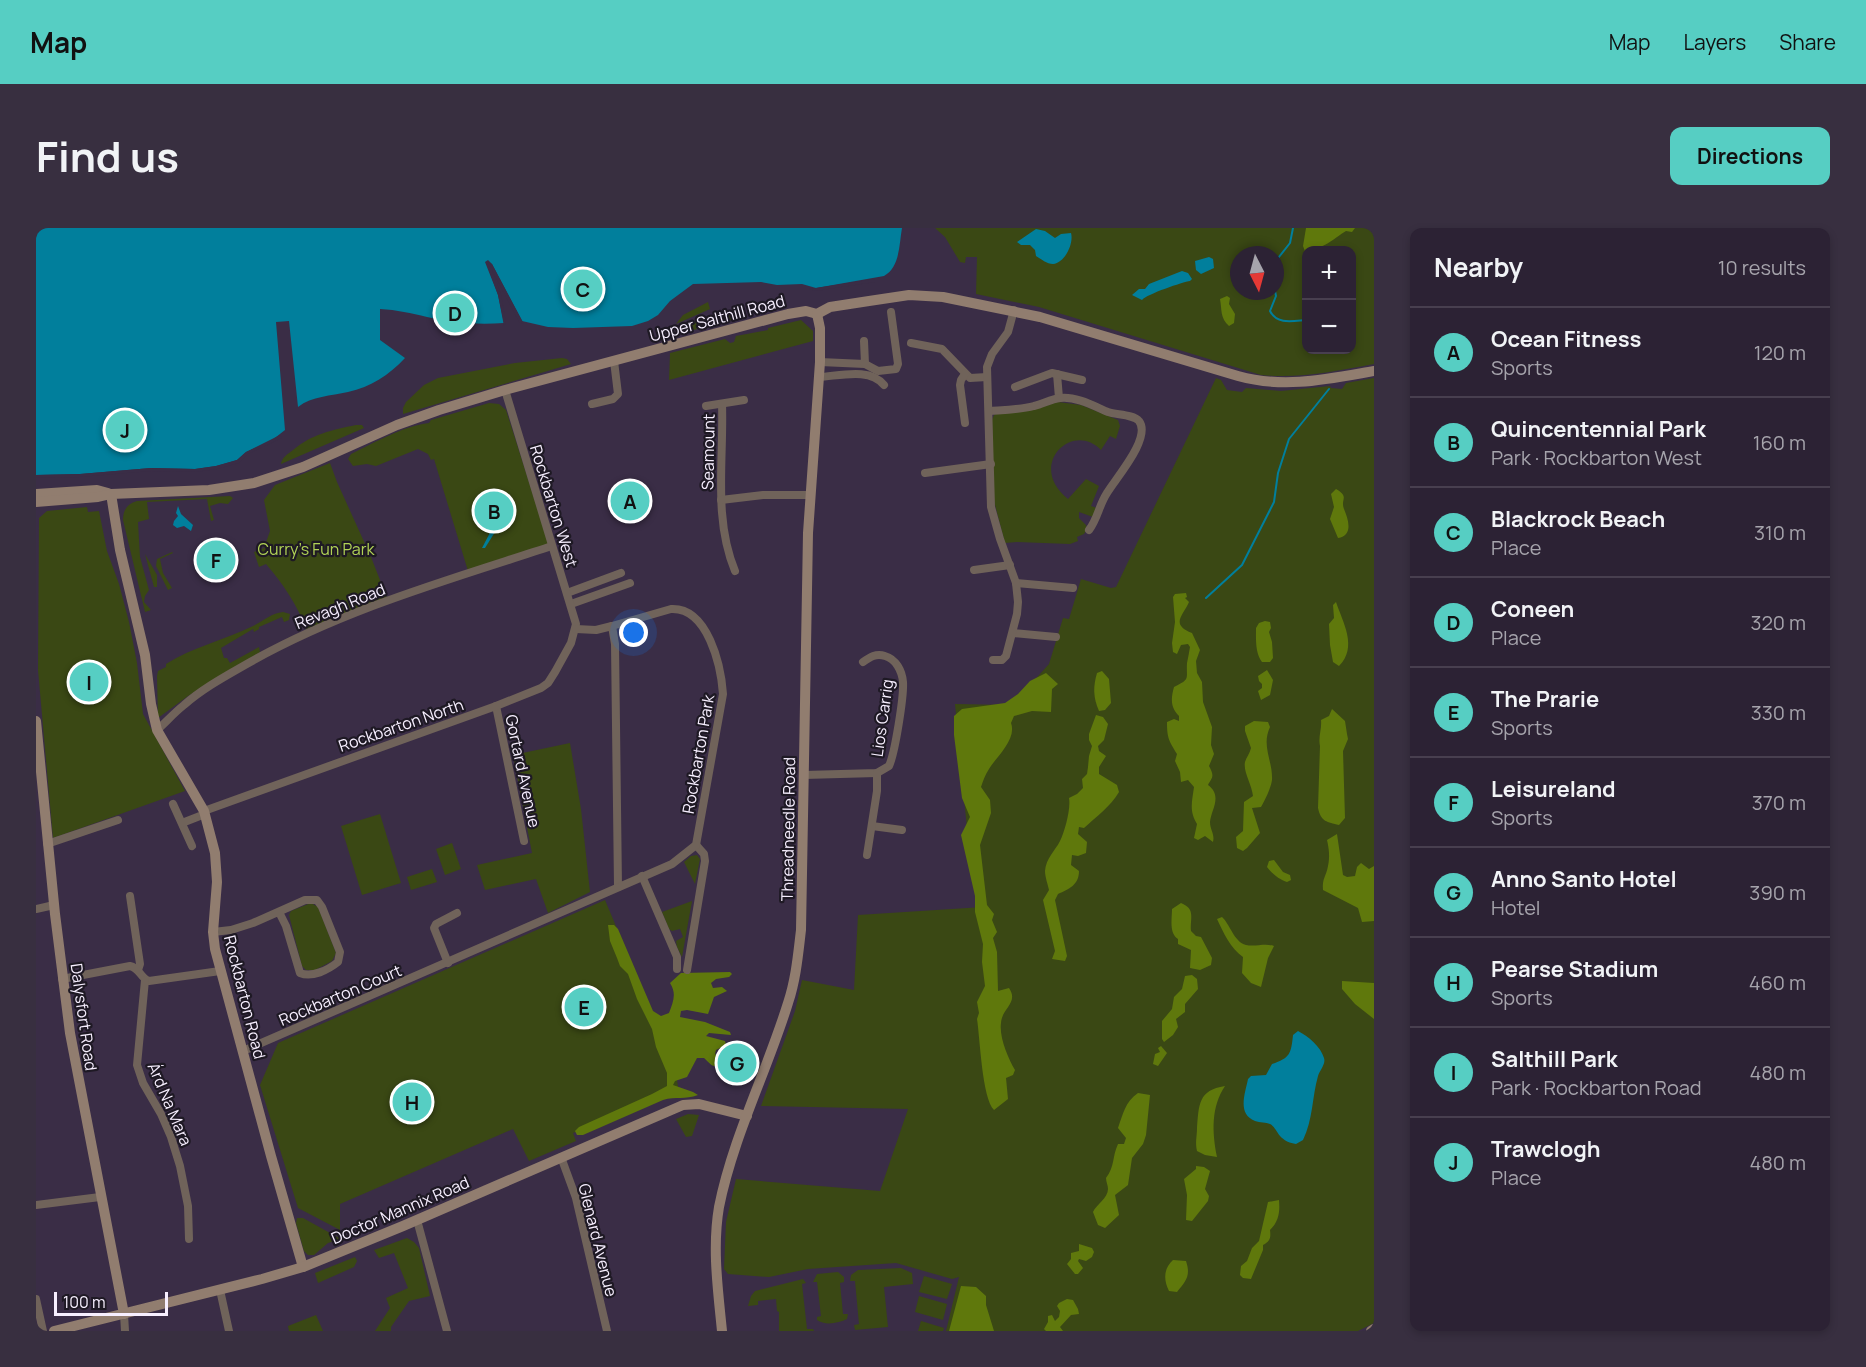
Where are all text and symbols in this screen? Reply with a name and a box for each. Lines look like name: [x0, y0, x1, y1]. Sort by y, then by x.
text: Map: [30, 23, 87, 61]
text: Map: [1609, 28, 1650, 56]
text: Layers: [1683, 28, 1746, 56]
text: Share: [1779, 28, 1836, 56]
text: Find us: [36, 127, 179, 185]
button: Directions: [1670, 127, 1830, 185]
north arrow: [1230, 246, 1284, 300]
map controls: [1302, 246, 1356, 354]
button: +: [1302, 246, 1356, 300]
text: Nearby: [1434, 249, 1523, 285]
text: 10 results: [1718, 254, 1806, 281]
pin: C: [564, 266, 602, 312]
street label: Upper Salthill Road: [647, 289, 787, 347]
pin: D: [436, 290, 474, 335]
button: −: [1302, 300, 1356, 354]
text: Ocean Fitness: [1491, 324, 1642, 354]
text: A: [1447, 339, 1460, 366]
text: 120 m: [1754, 339, 1806, 366]
text: Sports: [1491, 354, 1553, 381]
pin: J: [106, 408, 145, 452]
street label: Seamount: [696, 414, 720, 490]
text: Quincentennial Park: [1491, 414, 1706, 444]
text: B: [1447, 429, 1460, 456]
text: 160 m: [1753, 429, 1806, 456]
street label: Rockbarton West: [525, 442, 583, 570]
text: Park · Rockbarton West: [1491, 444, 1702, 471]
pin: A: [610, 478, 650, 524]
pin: B: [474, 488, 514, 534]
text: Blackrock Beach: [1491, 504, 1665, 534]
text: C: [1446, 519, 1461, 546]
text: 310 m: [1754, 519, 1806, 546]
text: Place: [1491, 534, 1541, 561]
pin: F: [196, 538, 236, 582]
park label: Curry's Fun Park: [258, 538, 375, 560]
street label: Revagh Road: [291, 578, 389, 634]
text: Coneen: [1491, 594, 1574, 624]
text: D: [1446, 609, 1461, 636]
text: 320 m: [1750, 609, 1806, 636]
your location: [619, 618, 648, 647]
text: Place: [1491, 624, 1541, 651]
pin: I: [70, 660, 108, 704]
street label: Lios Carrig: [866, 678, 898, 758]
text: The Prarie: [1491, 684, 1599, 714]
street label: Rockbarton Park: [677, 692, 719, 815]
street label: Rockbarton North: [336, 693, 466, 757]
text: E: [1448, 699, 1459, 726]
text: 330 m: [1751, 699, 1806, 726]
street label: Gortard Avenue: [500, 713, 546, 829]
text: Sports: [1491, 714, 1553, 741]
street label: Threadneedle Road: [776, 757, 800, 901]
text: Leisureland: [1491, 774, 1616, 804]
text: F: [1448, 789, 1459, 816]
text: 370 m: [1752, 789, 1806, 816]
text: Sports: [1491, 804, 1553, 831]
text: Anno Santo Hotel: [1491, 864, 1677, 894]
text: G: [1446, 879, 1461, 906]
text: 390 m: [1749, 879, 1806, 906]
text: Hotel: [1491, 894, 1541, 921]
street label: Rockbarton Road: [219, 933, 271, 1061]
text: Pearse Stadium: [1491, 954, 1658, 984]
street label: Rockbarton Court: [275, 959, 405, 1031]
street label: Dalysfort Road: [66, 962, 102, 1072]
text: H: [1446, 969, 1461, 996]
text: 460 m: [1749, 969, 1806, 996]
pin: E: [564, 984, 604, 1030]
text: Sports: [1491, 984, 1553, 1011]
pin: G: [718, 1040, 756, 1086]
text: Salthill Park: [1491, 1044, 1618, 1074]
street label: Árd Na Mara: [143, 1059, 197, 1149]
text: I: [1451, 1059, 1456, 1086]
text: 480 m: [1749, 1059, 1806, 1086]
text: Park · Rockbarton Road: [1491, 1074, 1702, 1101]
pin: H: [392, 1080, 431, 1124]
text: Trawclogh: [1491, 1134, 1601, 1164]
text: J: [1448, 1149, 1459, 1176]
text: 480 m: [1749, 1149, 1806, 1176]
text: Place: [1491, 1164, 1541, 1191]
street label: Doctor Mannix Road: [327, 1171, 473, 1249]
street label: Glenard Avenue: [573, 1181, 623, 1299]
scale bar: [54, 1289, 168, 1316]
text: 100 m: [63, 1291, 106, 1313]

